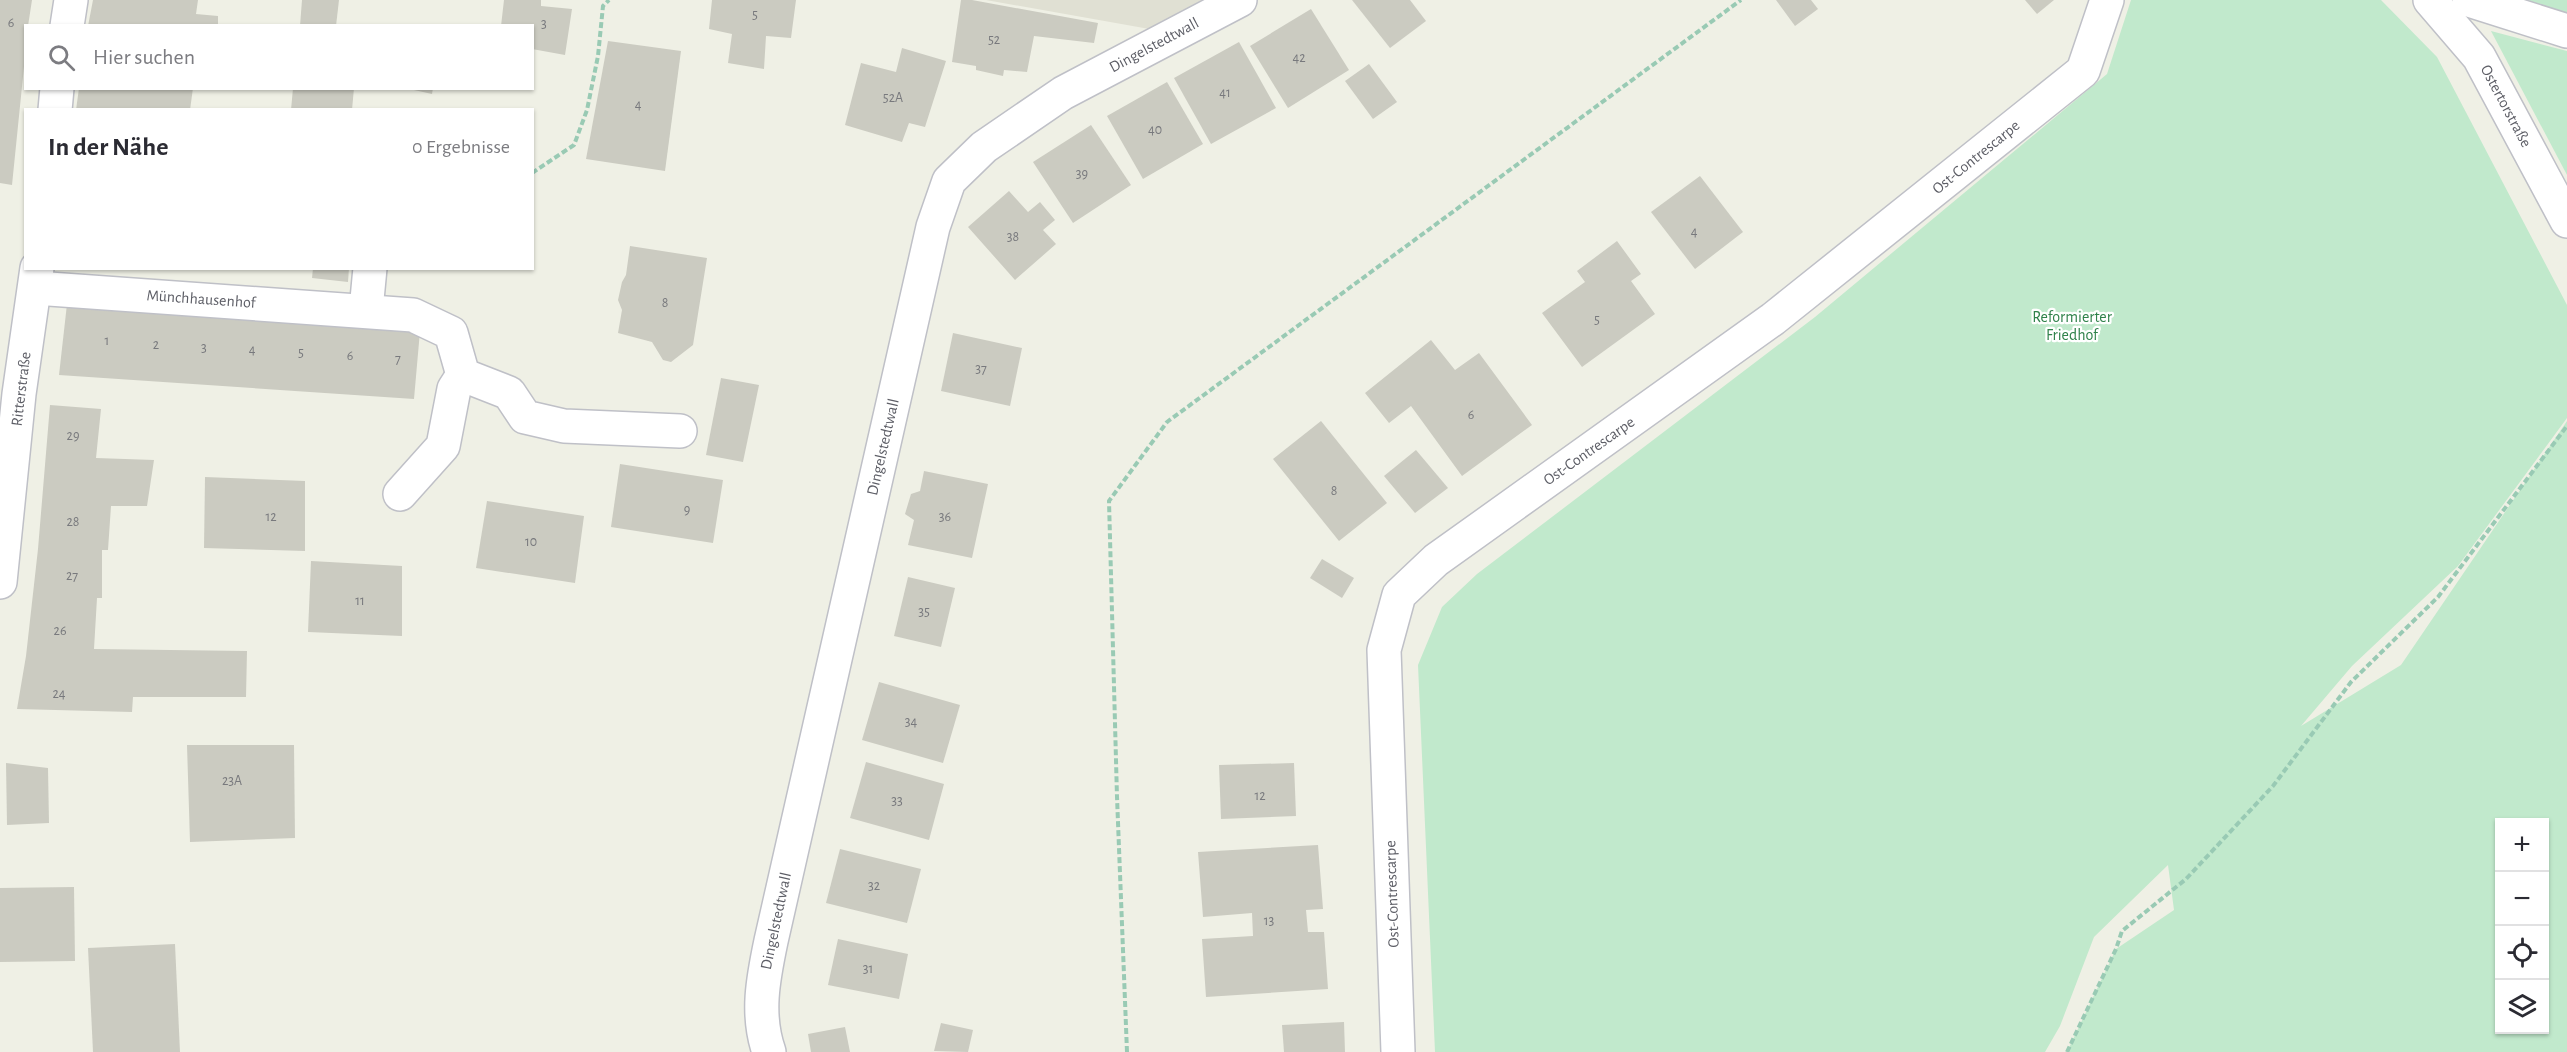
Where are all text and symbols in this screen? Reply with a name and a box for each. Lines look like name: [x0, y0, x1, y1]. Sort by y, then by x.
house number: 5: [752, 8, 758, 22]
street label: Dingelstedtwall: [1107, 15, 1201, 75]
house number: 6: [8, 16, 14, 30]
house number: 3: [541, 17, 547, 31]
search box: [24, 24, 534, 90]
house number: 52: [988, 33, 1000, 47]
icon: search: [45, 41, 78, 74]
text: Hier suchen: [93, 46, 195, 68]
house number: 42: [1292, 51, 1306, 65]
street label: Ostertorstraße: [2478, 62, 2534, 150]
house number: 41: [1219, 86, 1231, 100]
house number: 52A: [883, 91, 903, 105]
house number: 4: [635, 98, 642, 112]
street label: Ost-Contrescarpe: [1929, 117, 2023, 197]
house number: 40: [1148, 123, 1162, 137]
text: In der Nähe: [48, 134, 168, 160]
text: 0 Ergebnisse: [412, 137, 510, 157]
house number: 39: [1076, 167, 1088, 181]
house number: 4: [1691, 225, 1698, 239]
house number: 38: [1007, 230, 1019, 244]
street label: Münchhausenhof: [146, 287, 257, 311]
house number: 8: [662, 296, 668, 310]
park label: Reformierter Friedhof: [2032, 309, 2113, 343]
house number: 5: [1594, 313, 1600, 327]
house number: 1: [105, 334, 109, 348]
house number: 2: [153, 338, 159, 352]
house number: 3: [201, 341, 207, 355]
house number: 4: [249, 343, 256, 357]
house number: 5: [298, 346, 304, 360]
house number: 6: [347, 349, 353, 363]
street label: Ritterstraße: [8, 351, 34, 427]
house number: 7: [395, 352, 401, 366]
house number: 37: [975, 362, 987, 376]
street label: Dingelstedtwall: [864, 397, 902, 497]
house number: 6: [1468, 408, 1474, 422]
street label: Ost-Contrescarpe: [1540, 414, 1638, 488]
house number: 29: [67, 429, 79, 443]
house number: 8: [1331, 484, 1337, 498]
house number: 9: [684, 503, 690, 517]
house number: 12: [265, 510, 277, 524]
house number: 36: [939, 510, 951, 524]
house number: 28: [66, 515, 80, 529]
house number: 10: [525, 535, 537, 549]
house number: 27: [66, 569, 78, 583]
house number: 11: [355, 594, 365, 608]
house number: 35: [918, 605, 930, 619]
house number: 26: [54, 624, 66, 638]
house number: 24: [52, 687, 66, 701]
house number: 34: [905, 715, 918, 729]
house number: 23A: [222, 774, 242, 788]
house number: 12: [1254, 789, 1266, 803]
house number: 33: [891, 794, 903, 808]
map controls: [2495, 818, 2549, 1034]
button: +: [2495, 818, 2549, 872]
street label: Ost-Contrescarpe: [1382, 840, 1402, 948]
street label: Dingelstedtwall: [758, 871, 794, 971]
button: −: [2495, 872, 2549, 926]
house number: 32: [868, 879, 880, 893]
house number: 13: [1264, 914, 1275, 928]
button: locate: [2495, 926, 2549, 980]
house number: 31: [863, 962, 873, 976]
button: layers: [2495, 980, 2549, 1034]

